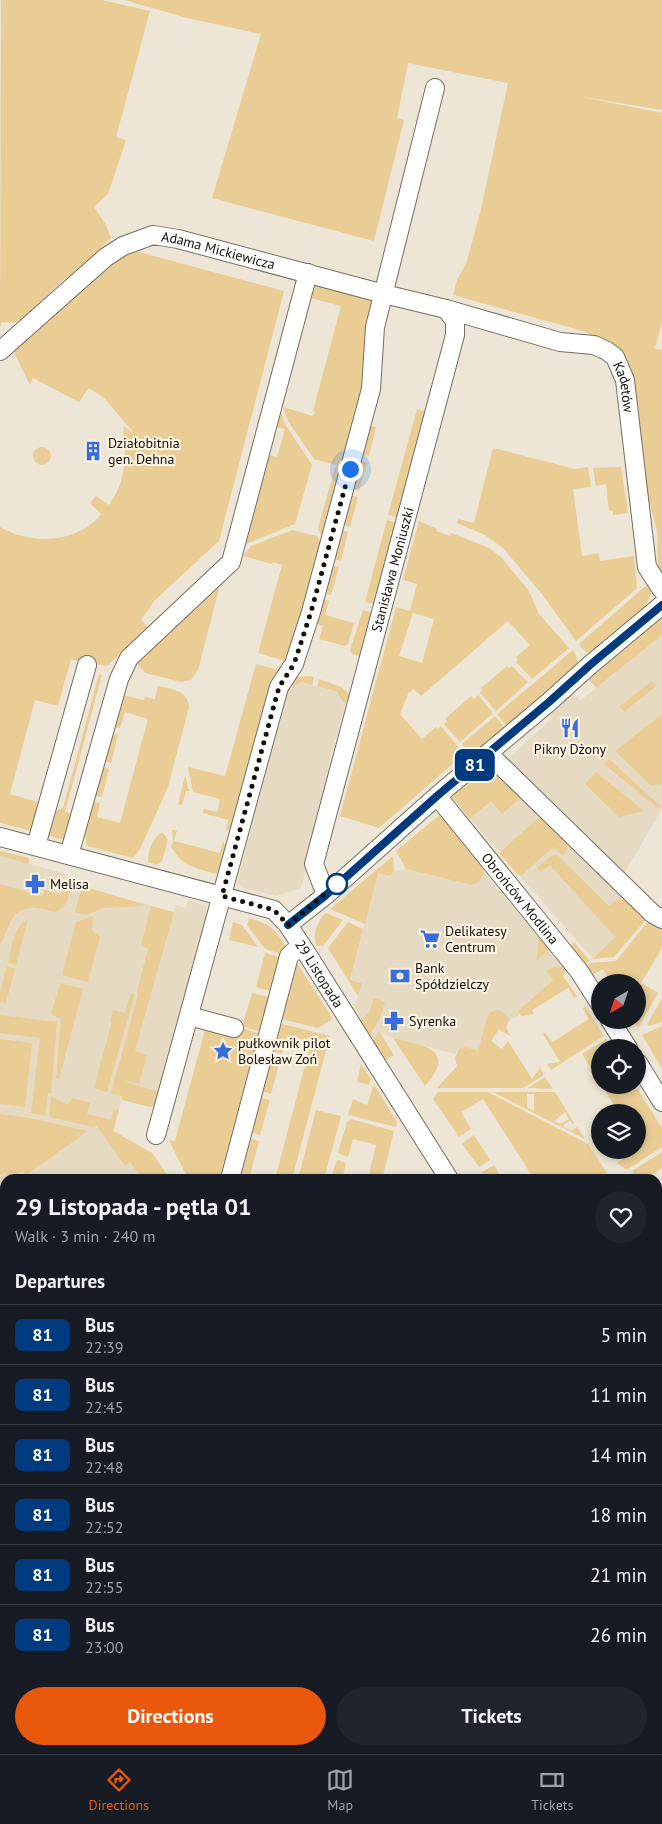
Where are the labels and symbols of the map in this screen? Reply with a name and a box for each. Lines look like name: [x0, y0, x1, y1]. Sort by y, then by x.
street label: Adama Mickiewicza: [160, 227, 277, 274]
street label: Kadetów: [609, 359, 638, 414]
place label: Działobitnia gen. Dehna: [108, 434, 180, 468]
building icon: Działobitnia gen. Dehna: [82, 440, 104, 462]
your location: [338, 457, 363, 482]
street label: Stanisława Moniuszki: [367, 505, 418, 634]
restaurant icon: Pikny Dżony: [559, 717, 581, 739]
place label: Pikny Dżony: [534, 740, 607, 758]
line badge: 81: [452, 749, 498, 781]
street label: Obrońców Modlina: [478, 849, 563, 948]
pharmacy icon: Melisa: [24, 873, 46, 895]
unlabelled marker: [326, 873, 348, 895]
place label: Melisa: [50, 875, 89, 893]
place label: Delikatesy Centrum: [445, 922, 507, 956]
supermarket icon: Delikatesy Centrum: [419, 928, 441, 950]
street label: 29 Listopada: [291, 936, 348, 1011]
place label: Bank Spółdzielczy: [415, 959, 490, 993]
bank icon: Bank Spółdzielczy: [389, 965, 411, 987]
north arrow: [591, 974, 646, 1029]
pharmacy icon: Syrenka: [383, 1010, 405, 1032]
place label: Syrenka: [409, 1012, 456, 1030]
place label: pułkownik pilot Bolesław Zoń: [238, 1034, 331, 1068]
place icon: pułkownik pilot Bolesław Zoń: [212, 1040, 234, 1062]

